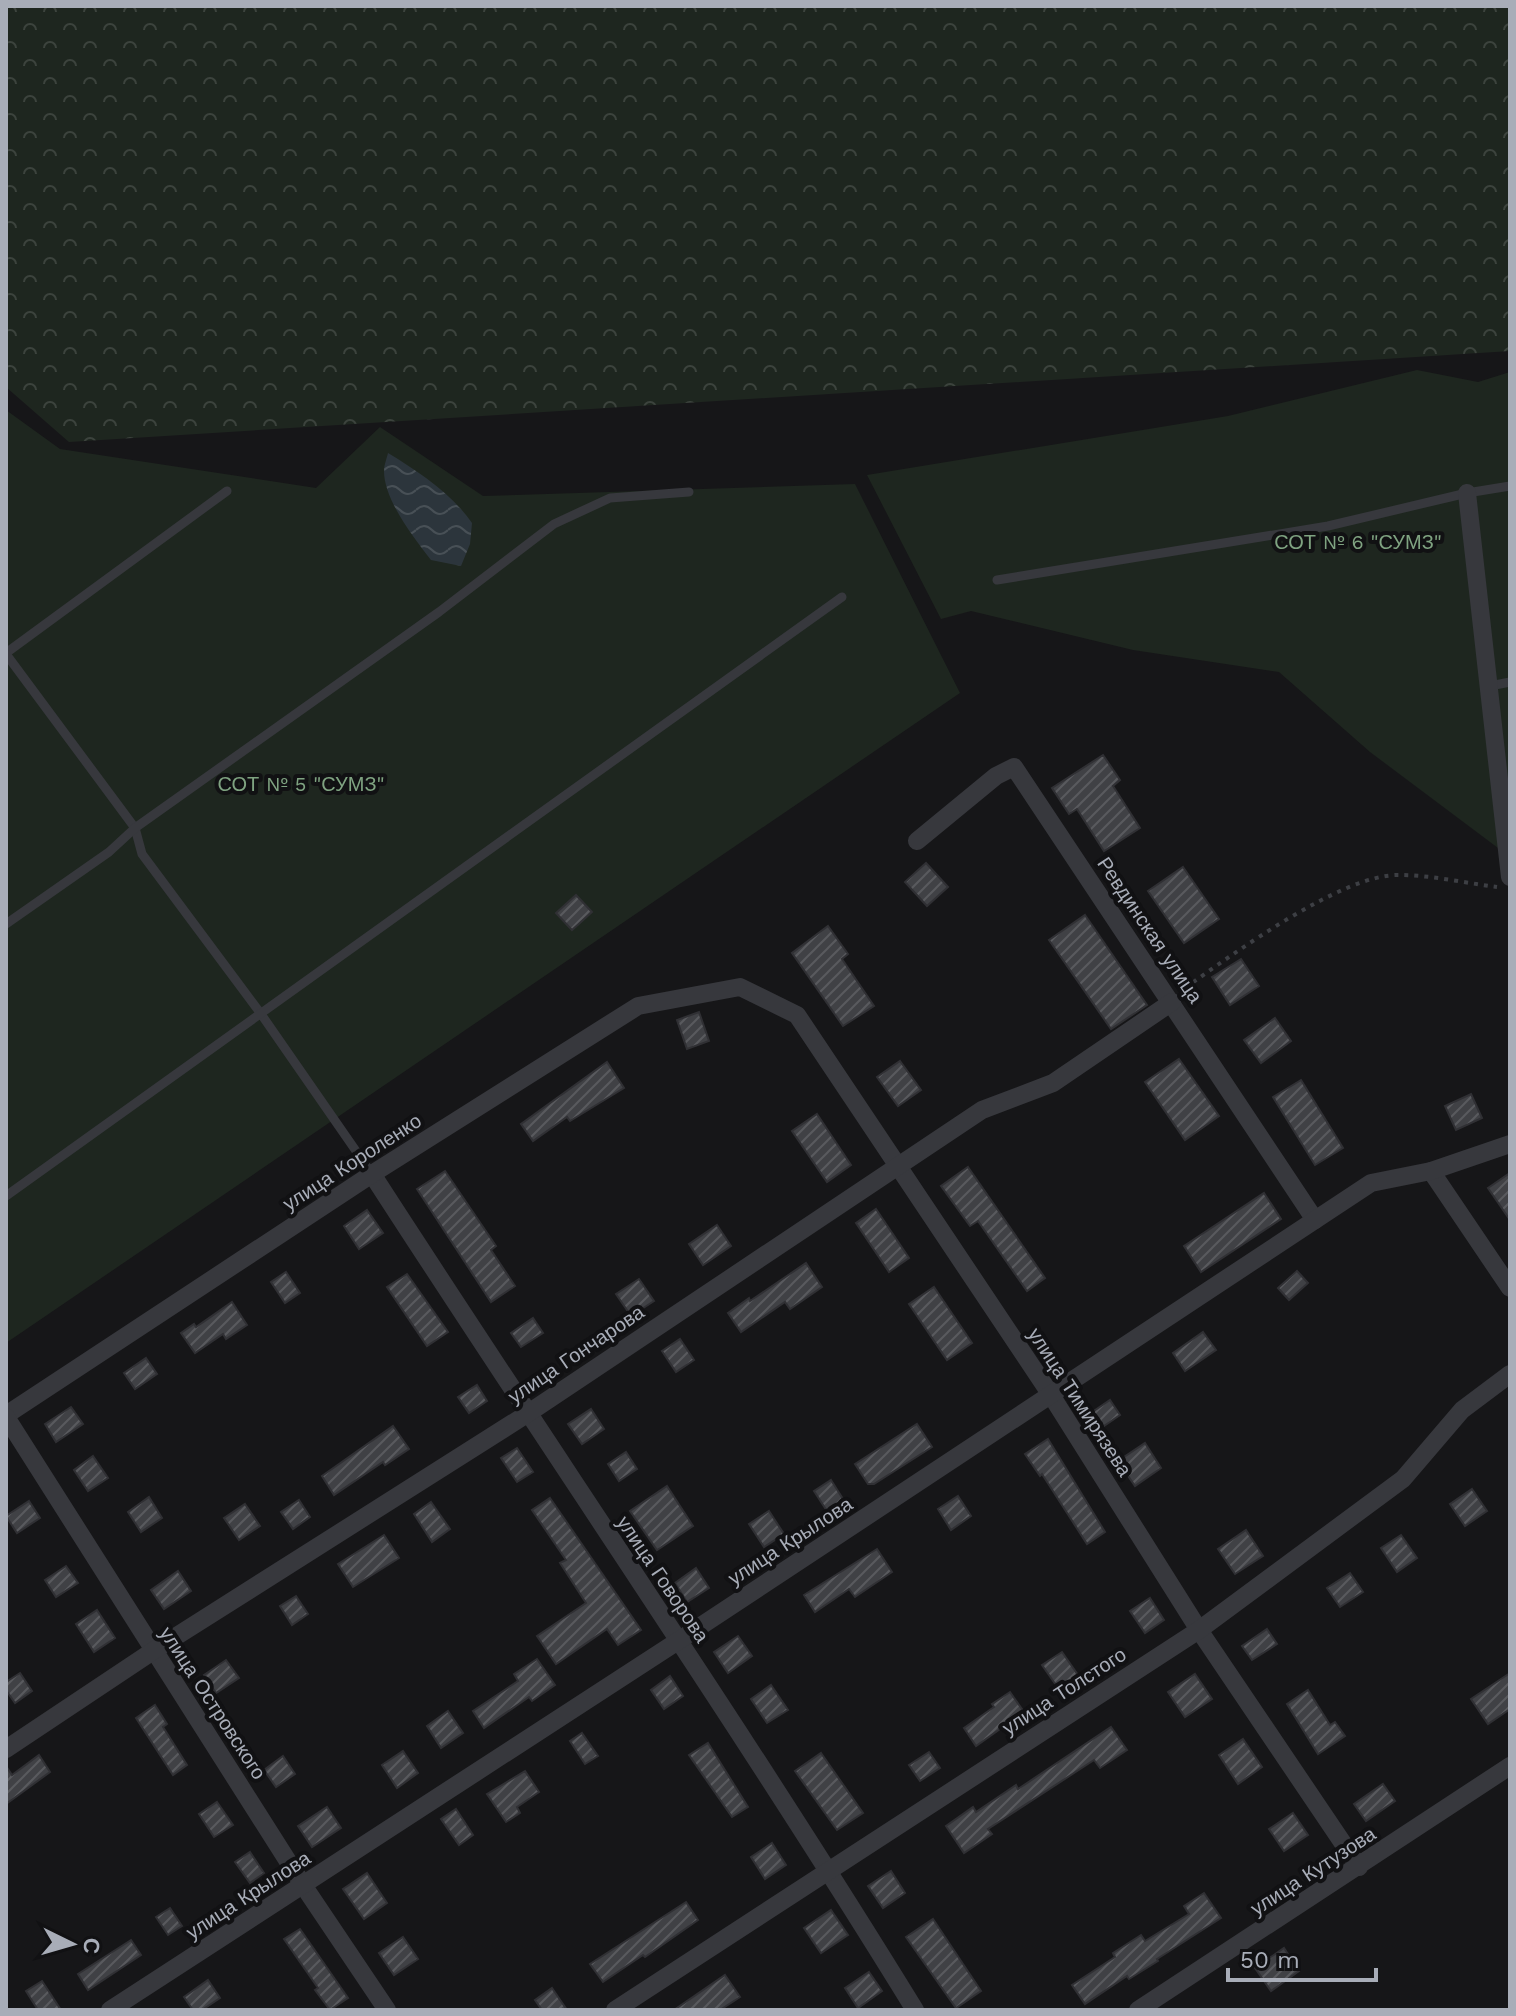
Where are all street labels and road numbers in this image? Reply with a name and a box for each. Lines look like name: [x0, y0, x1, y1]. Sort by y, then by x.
street label: Ревдинская улица: [1092, 852, 1208, 1008]
street label: улица Короленко: [278, 1108, 426, 1216]
street label: улица Гончарова: [503, 1299, 649, 1408]
street label: улица Тимирязева: [1023, 1323, 1138, 1482]
street label: улица Крылова: [723, 1491, 857, 1590]
street label: улица Говорова: [612, 1511, 715, 1648]
street label: улица Островского: [155, 1622, 271, 1784]
street label: улица Толстого: [998, 1642, 1130, 1740]
street label: улица Кутузова: [1246, 1821, 1381, 1920]
street label: улица Крылова: [181, 1845, 315, 1944]

